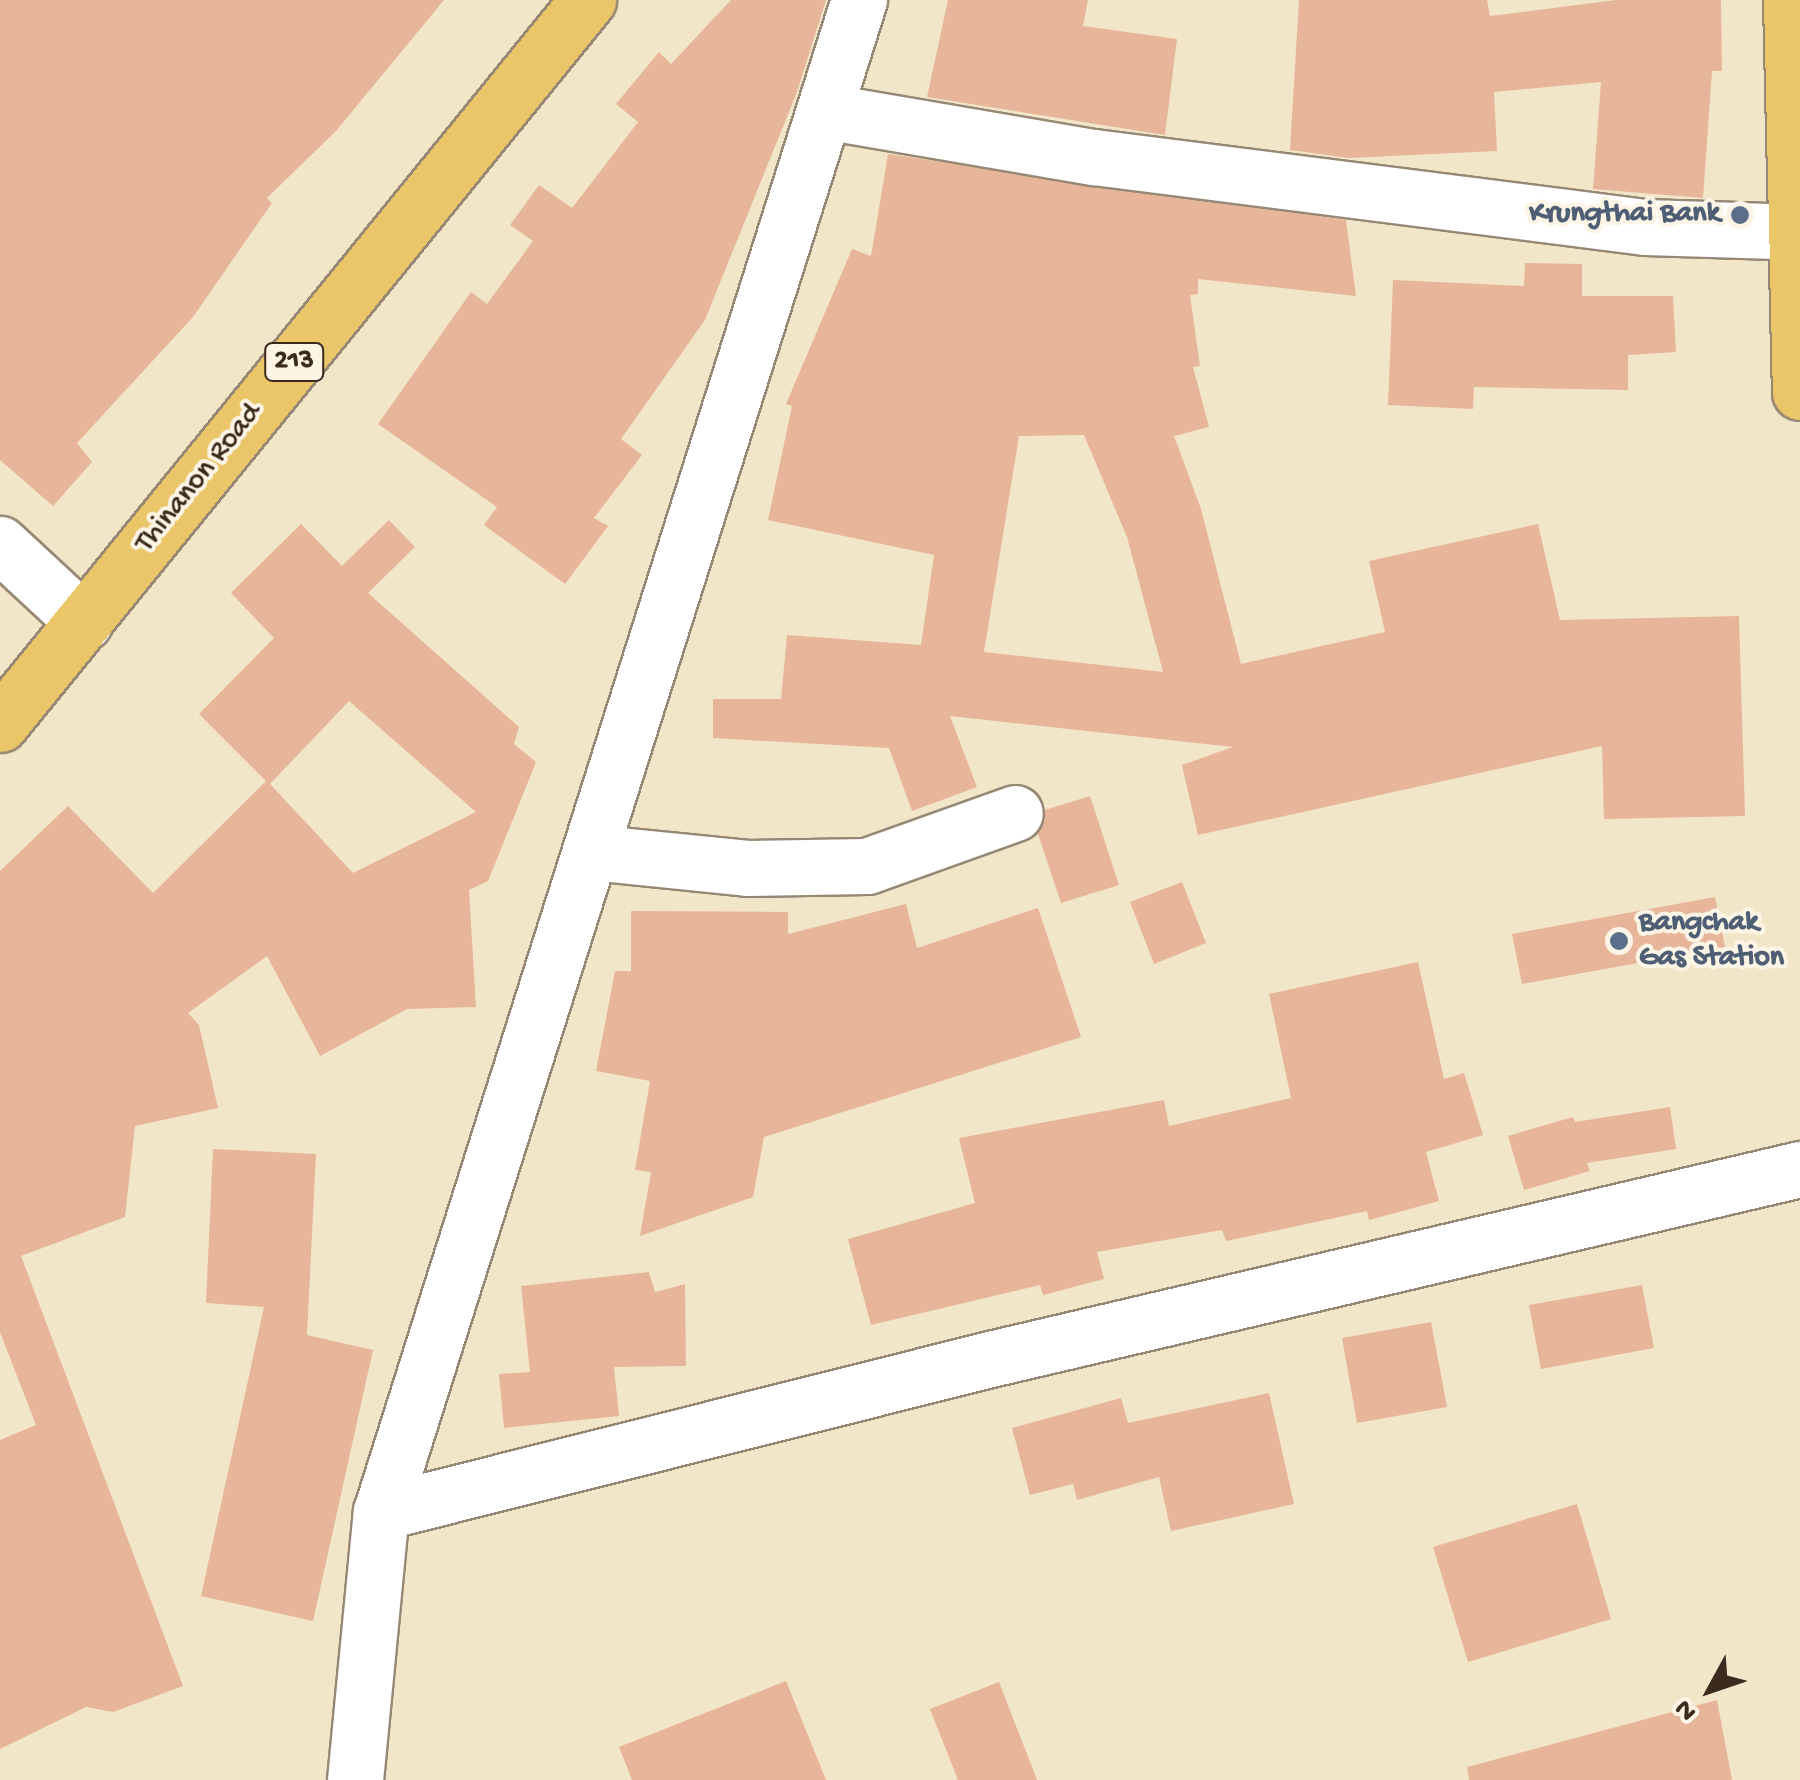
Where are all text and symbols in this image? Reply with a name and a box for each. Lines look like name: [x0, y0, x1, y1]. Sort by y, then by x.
place label: Krungthai Bank: [1529, 197, 1720, 233]
marker: Krungthai Bank: [1729, 204, 1751, 226]
road number: 213: [264, 339, 324, 385]
street label: Thinanon Road: [129, 397, 271, 561]
place label: Bangchak Gas Station: [1639, 906, 1784, 976]
marker: Bangchak Gas Station: [1608, 930, 1630, 952]
north arrow: [1660, 1640, 1760, 1740]
text: N: [1668, 1692, 1705, 1727]

